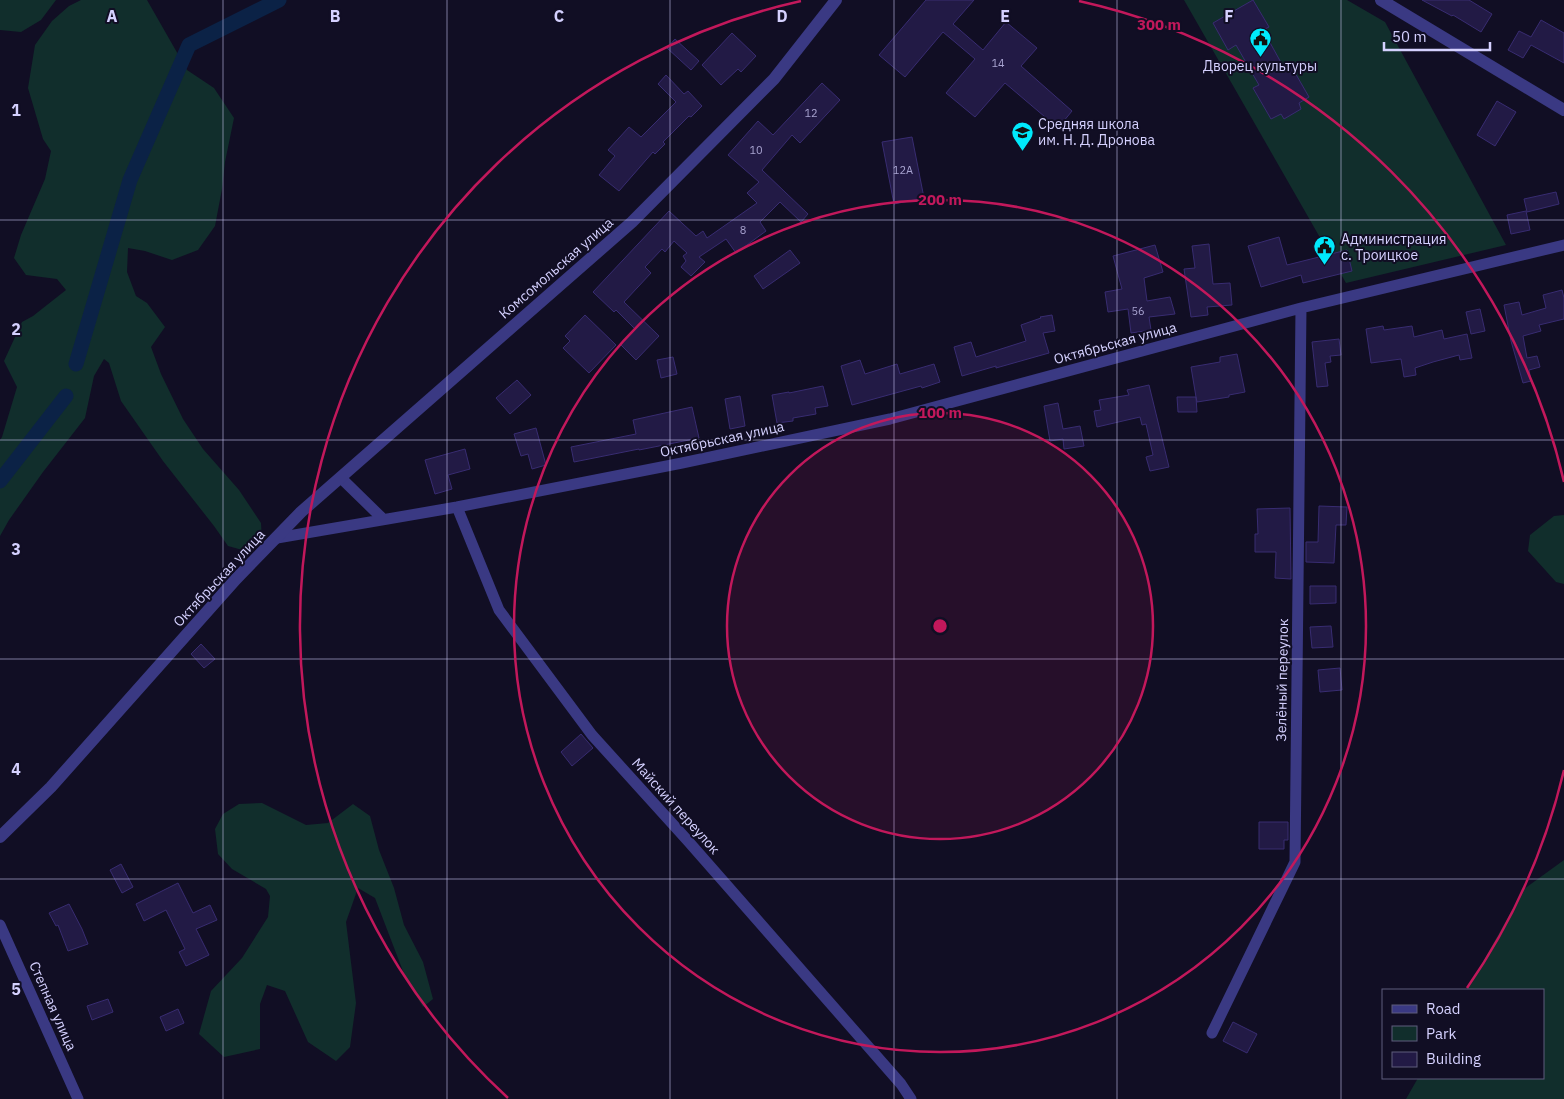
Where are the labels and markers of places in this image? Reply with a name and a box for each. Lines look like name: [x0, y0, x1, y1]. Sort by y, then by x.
public building icon: Дворец культуры: [1248, 26, 1272, 57]
place label: Дворец культуры: [1203, 57, 1317, 75]
place label: Средняя школа им. Н. Д. Дронова: [1038, 115, 1155, 149]
school or university icon: Средняя школа им. Н. Д. Дронова: [1010, 120, 1034, 151]
place label: Администрация с. Троицкое: [1341, 230, 1446, 264]
public building icon: Администрация с. Троицкое: [1313, 235, 1337, 266]
centre of rings: [931, 617, 949, 635]

